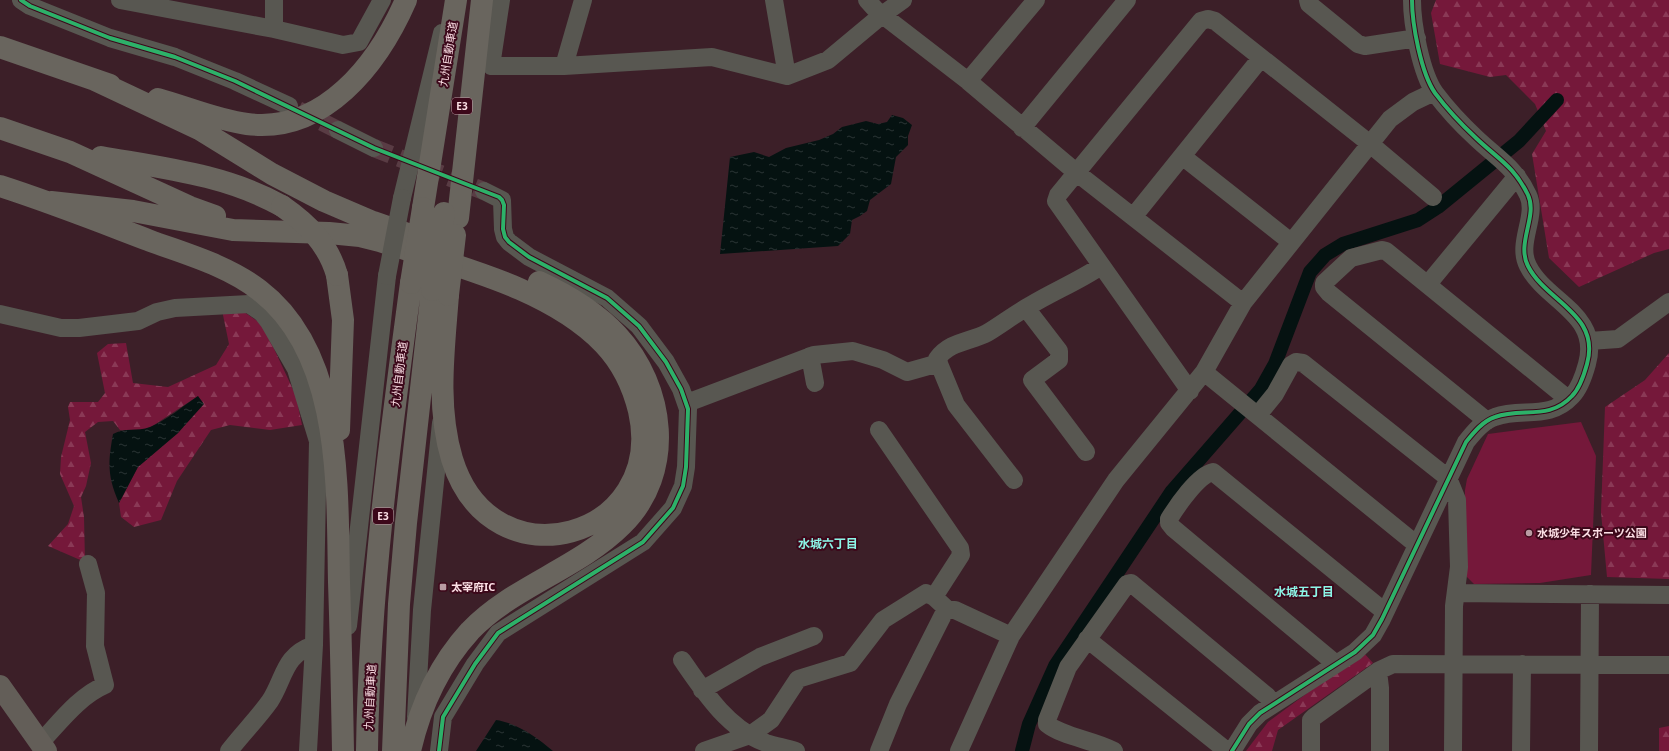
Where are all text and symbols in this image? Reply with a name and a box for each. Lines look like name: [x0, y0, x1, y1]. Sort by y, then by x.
street label: 九州自動車道: [435, 20, 460, 88]
road number: E3: [452, 98, 472, 114]
street label: 九州自動車道: [387, 340, 410, 408]
road number: E3: [373, 508, 393, 524]
place label: 水城少年スポーツ公園: [1537, 525, 1647, 540]
marker: 水城少年スポーツ公園: [1524, 528, 1534, 538]
district label: 水城六丁目: [798, 535, 858, 552]
place label: 太宰府IC: [451, 579, 495, 594]
marker: 太宰府IC: [438, 582, 448, 592]
district label: 水城五丁目: [1274, 583, 1334, 600]
street label: 九州自動車道: [360, 664, 379, 730]

